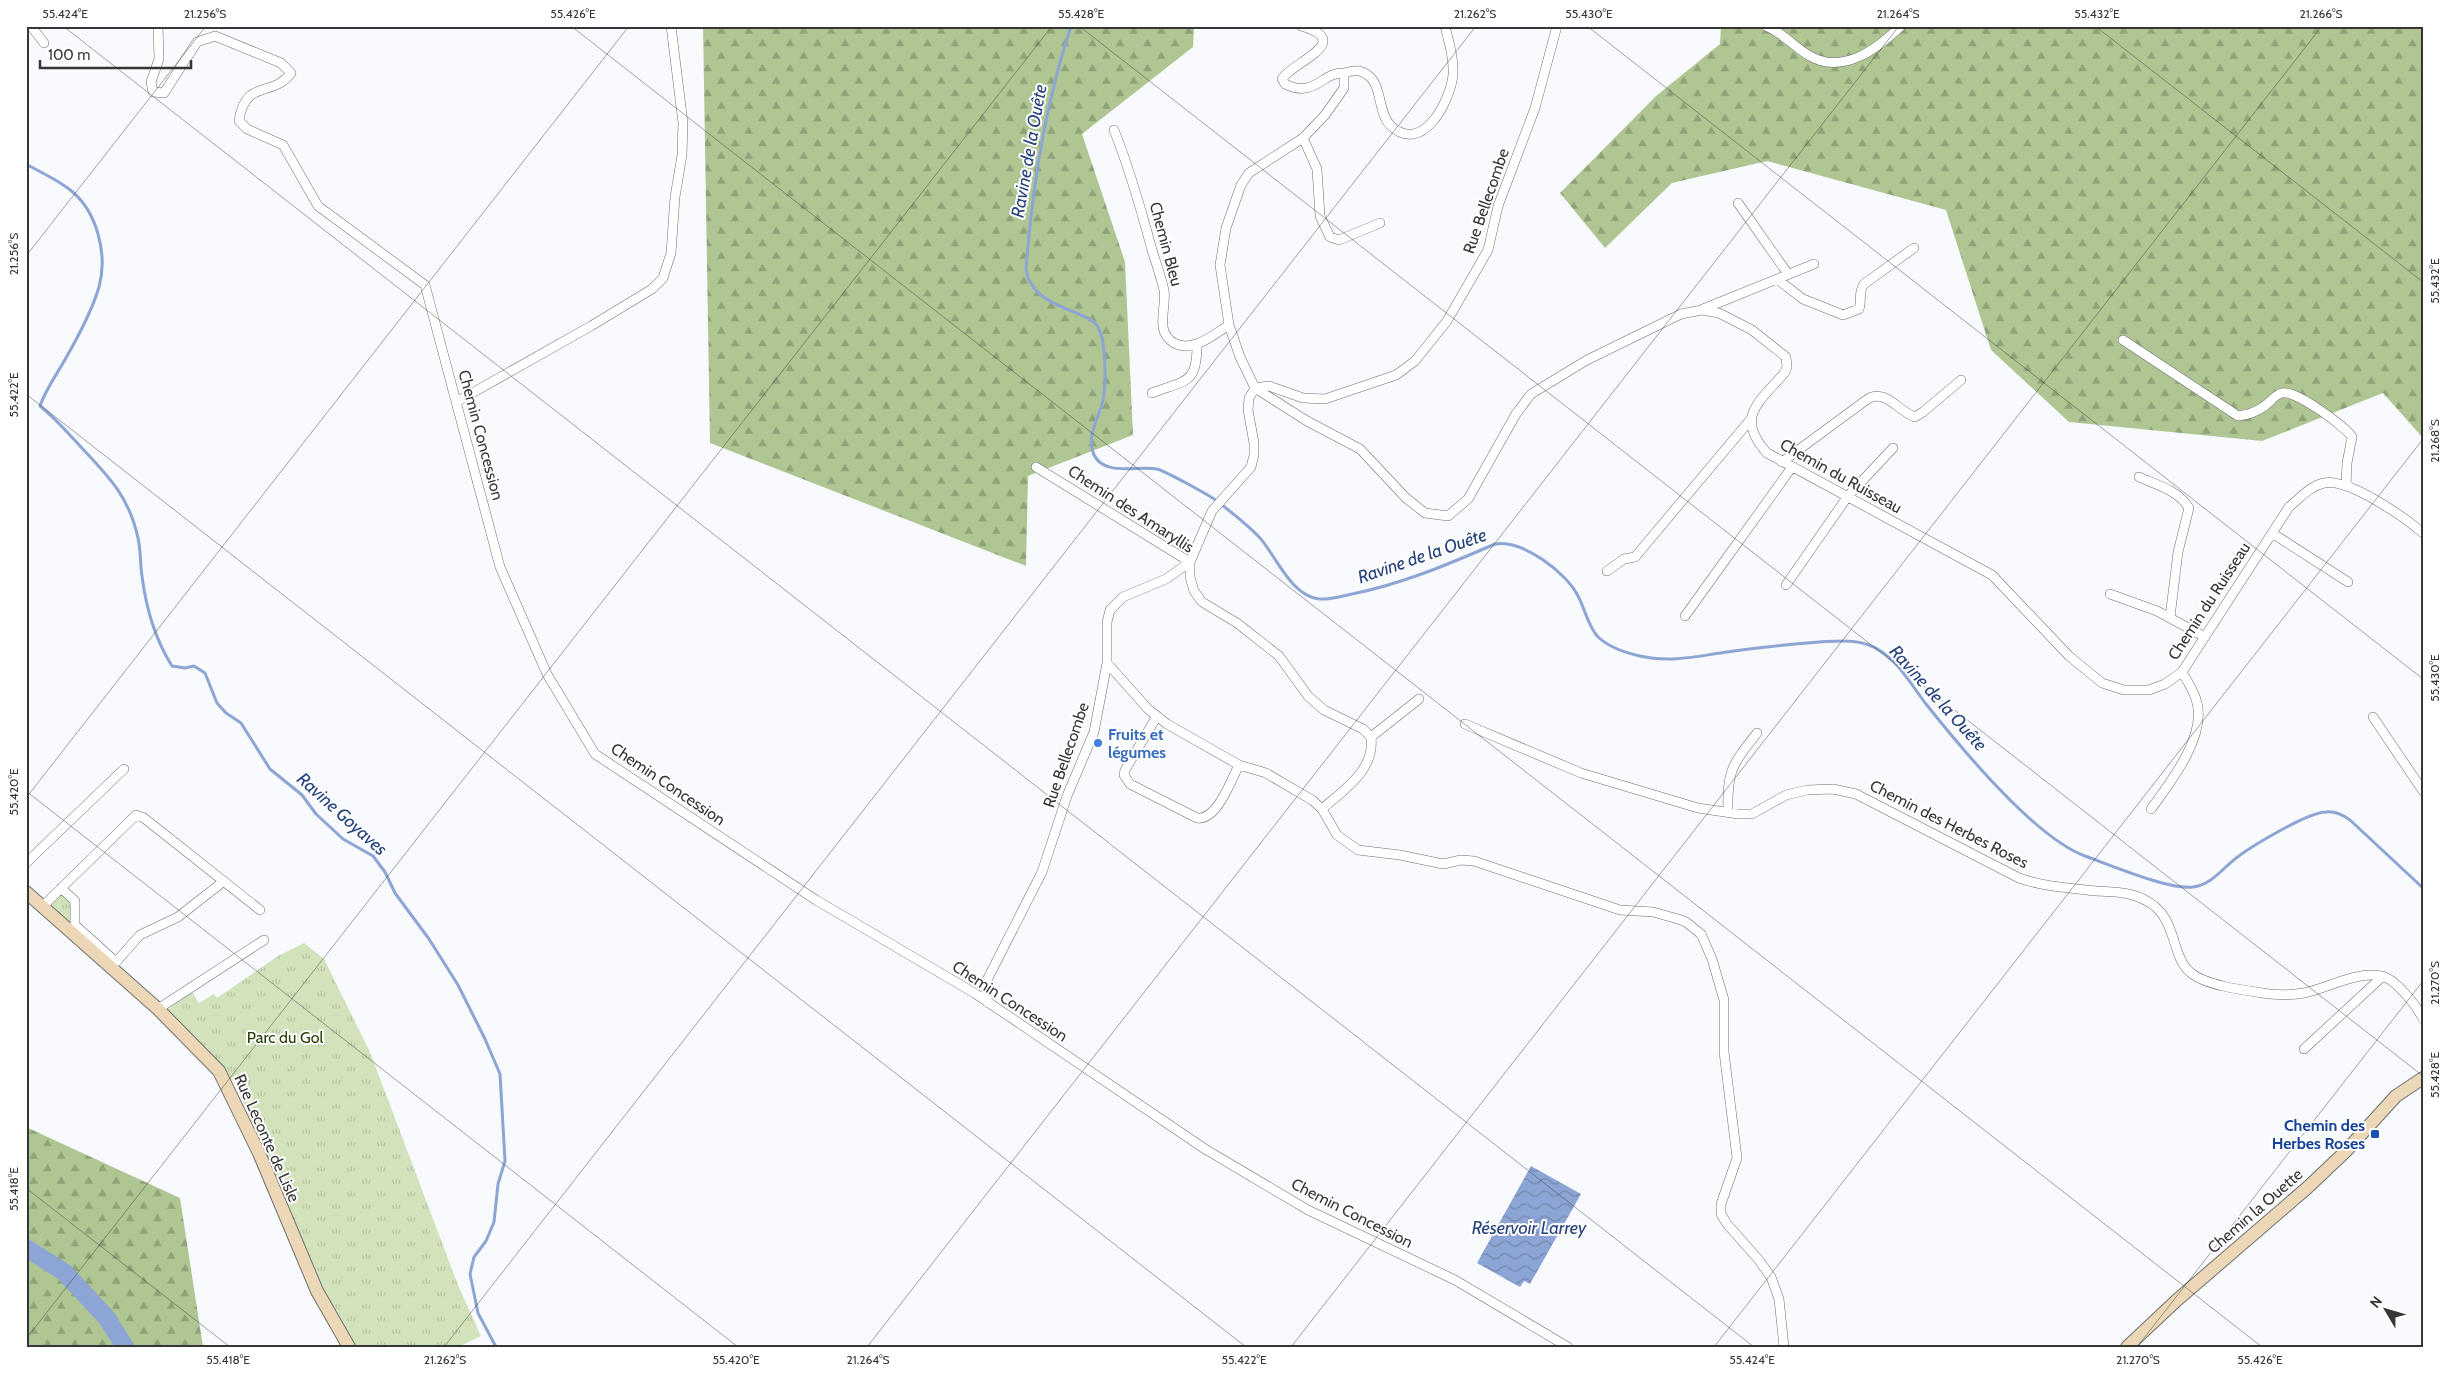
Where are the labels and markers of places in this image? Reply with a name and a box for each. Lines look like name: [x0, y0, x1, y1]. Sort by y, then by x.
place label: Fruits et légumes: [1108, 725, 1166, 762]
marker: Fruits et légumes: [1092, 737, 1104, 749]
place label: Chemin des Herbes Roses: [2272, 1116, 2365, 1153]
marker: Chemin des Herbes Roses: [2369, 1128, 2381, 1140]

